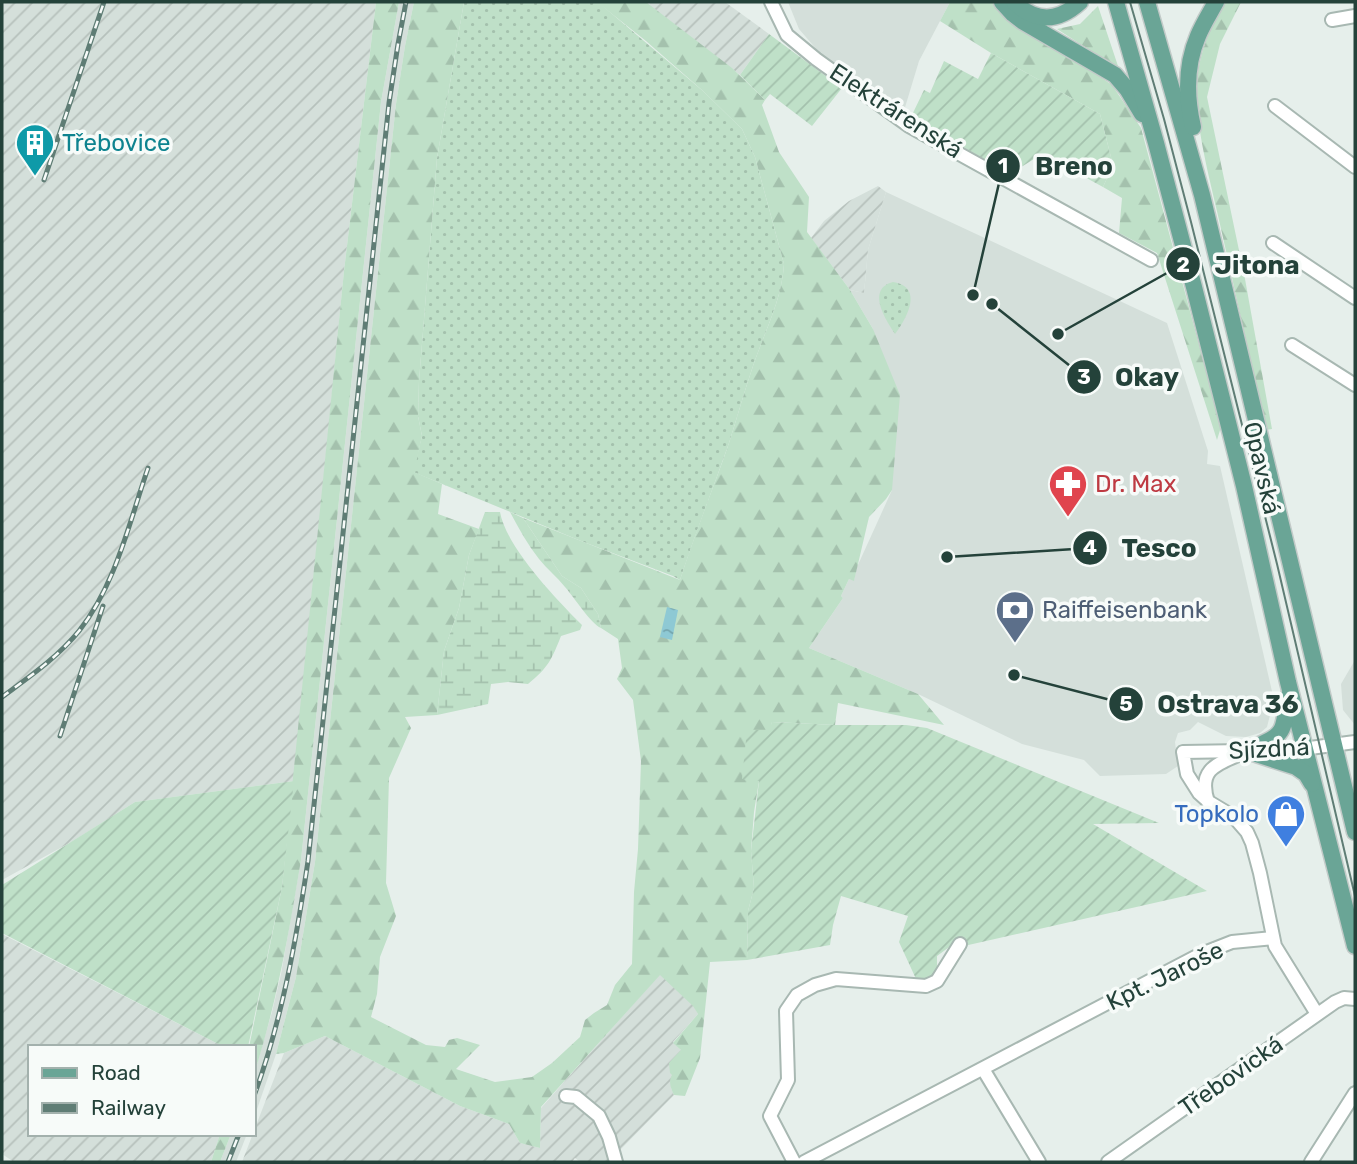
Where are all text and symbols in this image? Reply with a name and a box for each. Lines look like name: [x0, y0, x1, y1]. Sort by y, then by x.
street label: Elektrárenská: [825, 58, 967, 164]
building icon: Třebovice: [14, 122, 56, 177]
place label: Třebovice: [62, 129, 170, 157]
callout: Breno: [986, 142, 1127, 189]
text: Breno: [1035, 151, 1113, 182]
text: 1: [998, 153, 1008, 178]
callout: Jitona: [1165, 241, 1313, 288]
text: Jitona: [1215, 250, 1299, 281]
text: 2: [1176, 252, 1190, 277]
callout: Okay: [1067, 354, 1193, 401]
text: Okay: [1115, 362, 1179, 393]
text: 3: [1077, 364, 1091, 389]
street label: Opavská: [1238, 419, 1286, 517]
pharmacy icon: Dr. Max: [1047, 463, 1089, 518]
place label: Dr. Max: [1095, 470, 1177, 498]
callout: Tesco: [1073, 525, 1211, 572]
text: Tesco: [1121, 533, 1197, 564]
text: 4: [1083, 535, 1097, 560]
bank icon: Raiffeisenbank: [994, 589, 1036, 644]
place label: Raiffeisenbank: [1042, 596, 1208, 624]
callout: Ostrava 36: [1108, 680, 1313, 727]
text: Ostrava 36: [1157, 689, 1299, 720]
text: 5: [1119, 691, 1133, 716]
street label: Sjízdná: [1228, 733, 1310, 765]
shop icon: Topkolo: [1265, 793, 1307, 848]
place label: Topkolo: [1174, 800, 1259, 828]
street label: Kpt. Jaroše: [1102, 936, 1228, 1016]
street label: Třebovická: [1174, 1030, 1288, 1122]
legend: [28, 1045, 256, 1136]
text: Road: [91, 1060, 141, 1085]
text: Railway: [91, 1095, 166, 1120]

